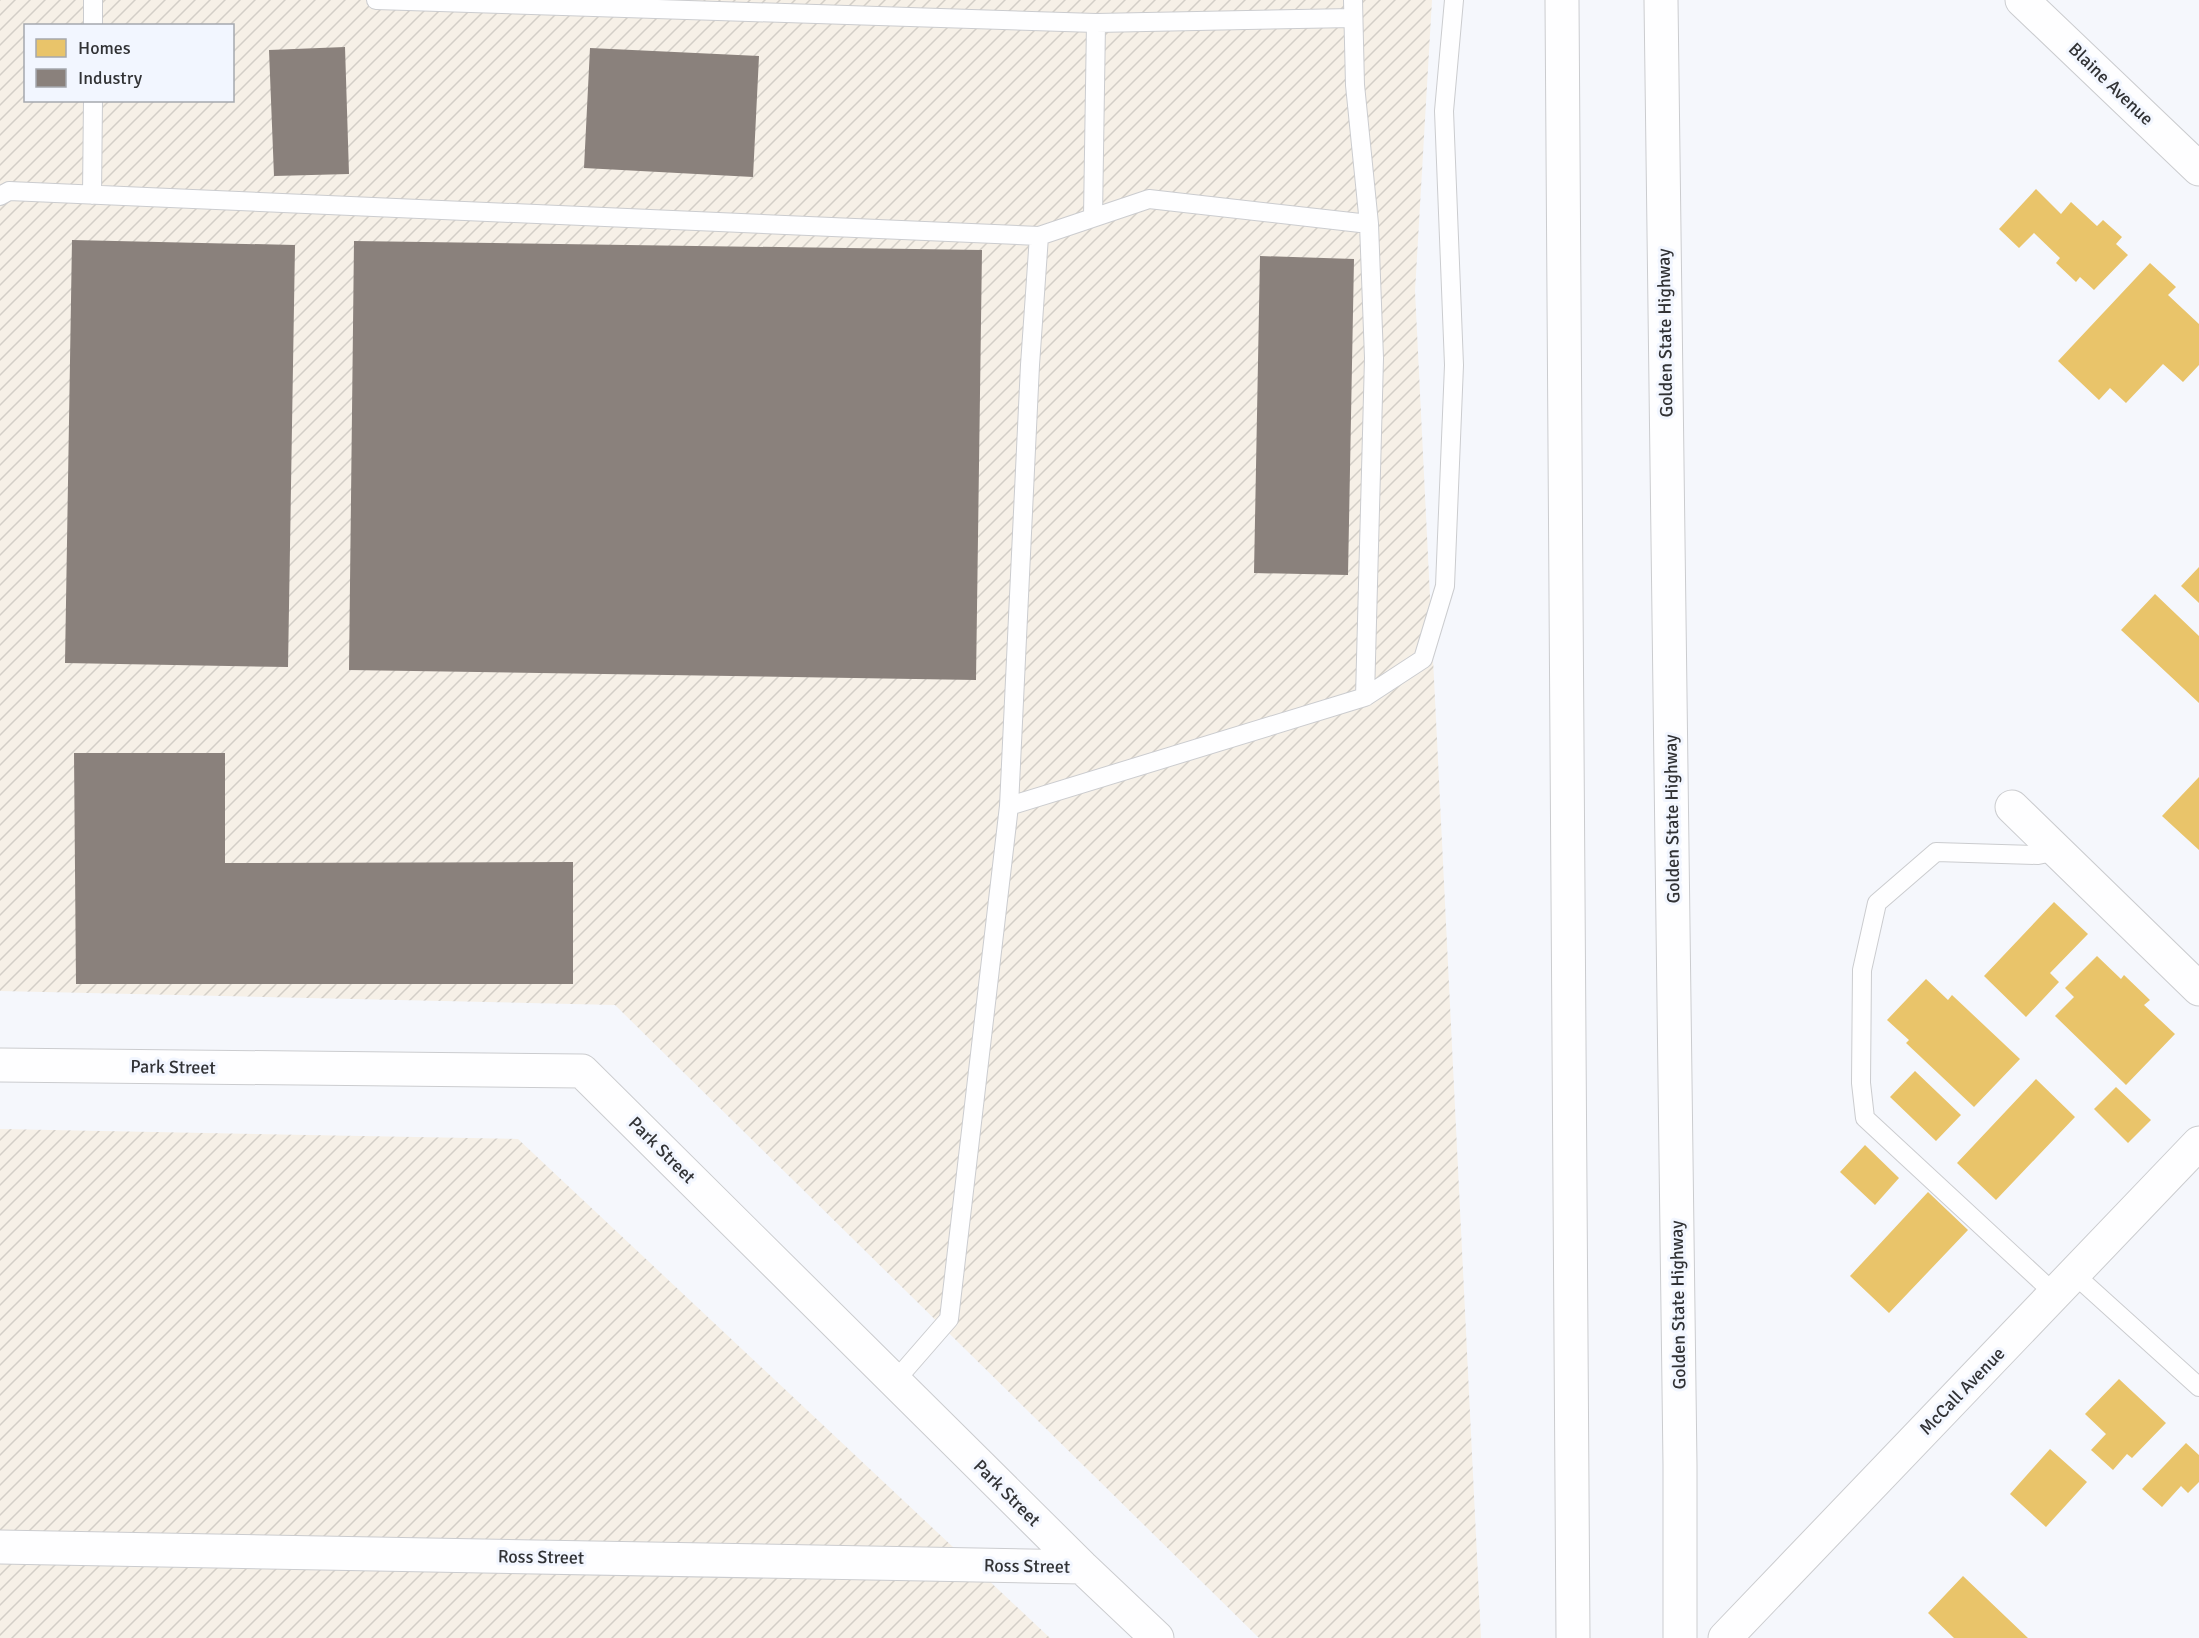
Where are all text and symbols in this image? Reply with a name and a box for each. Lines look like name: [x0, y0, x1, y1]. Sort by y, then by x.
legend: [24, 24, 234, 102]
text: Homes: [78, 37, 131, 59]
street label: Blaine Avenue: [2064, 38, 2158, 130]
text: Industry: [78, 67, 143, 89]
street label: Golden State Highway: [1653, 248, 1677, 418]
street label: Golden State Highway: [1660, 734, 1684, 904]
street label: Park Street: [130, 1055, 216, 1079]
street label: Park Street: [624, 1112, 700, 1188]
street label: Golden State Highway: [1666, 1220, 1690, 1390]
street label: McCall Avenue: [1915, 1343, 2009, 1439]
street label: Park Street: [969, 1455, 1045, 1531]
street label: Ross Street: [498, 1545, 584, 1569]
street label: Ross Street: [984, 1554, 1070, 1578]

